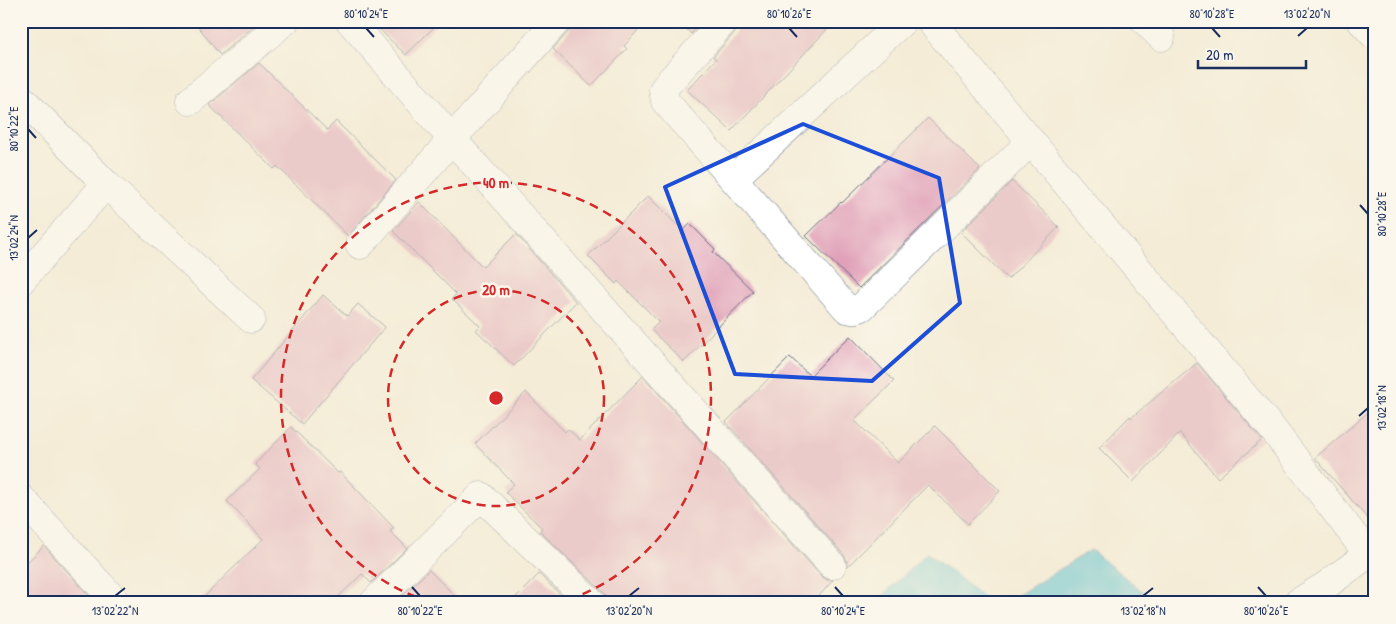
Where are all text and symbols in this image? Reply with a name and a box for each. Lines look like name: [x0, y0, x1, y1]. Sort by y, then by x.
text: 80°10'24"E: [344, 5, 389, 22]
text: 80°10'26"E: [767, 5, 812, 22]
text: 80°10'28"E: [1190, 5, 1235, 22]
text: 13°02'20"N: [1284, 5, 1330, 22]
scale bar: [1198, 38, 1306, 70]
text: 20 m: [1206, 44, 1233, 65]
text: 80°10'22"E: [5, 106, 22, 152]
text: 40 m: [483, 172, 509, 193]
text: 80°10'28"E: [1373, 191, 1390, 236]
text: 13°02'24"N: [5, 215, 22, 261]
text: 20 m: [482, 279, 510, 300]
text: 13°02'18"N: [1373, 385, 1390, 431]
centre of rings: [487, 389, 505, 407]
text: 13°02'22"N: [92, 602, 138, 619]
text: 80°10'22"E: [397, 602, 443, 619]
text: 13°02'20"N: [606, 602, 652, 619]
text: 80°10'24"E: [821, 602, 866, 619]
text: 13°02'18"N: [1120, 602, 1166, 619]
text: 80°10'26"E: [1244, 602, 1289, 619]

